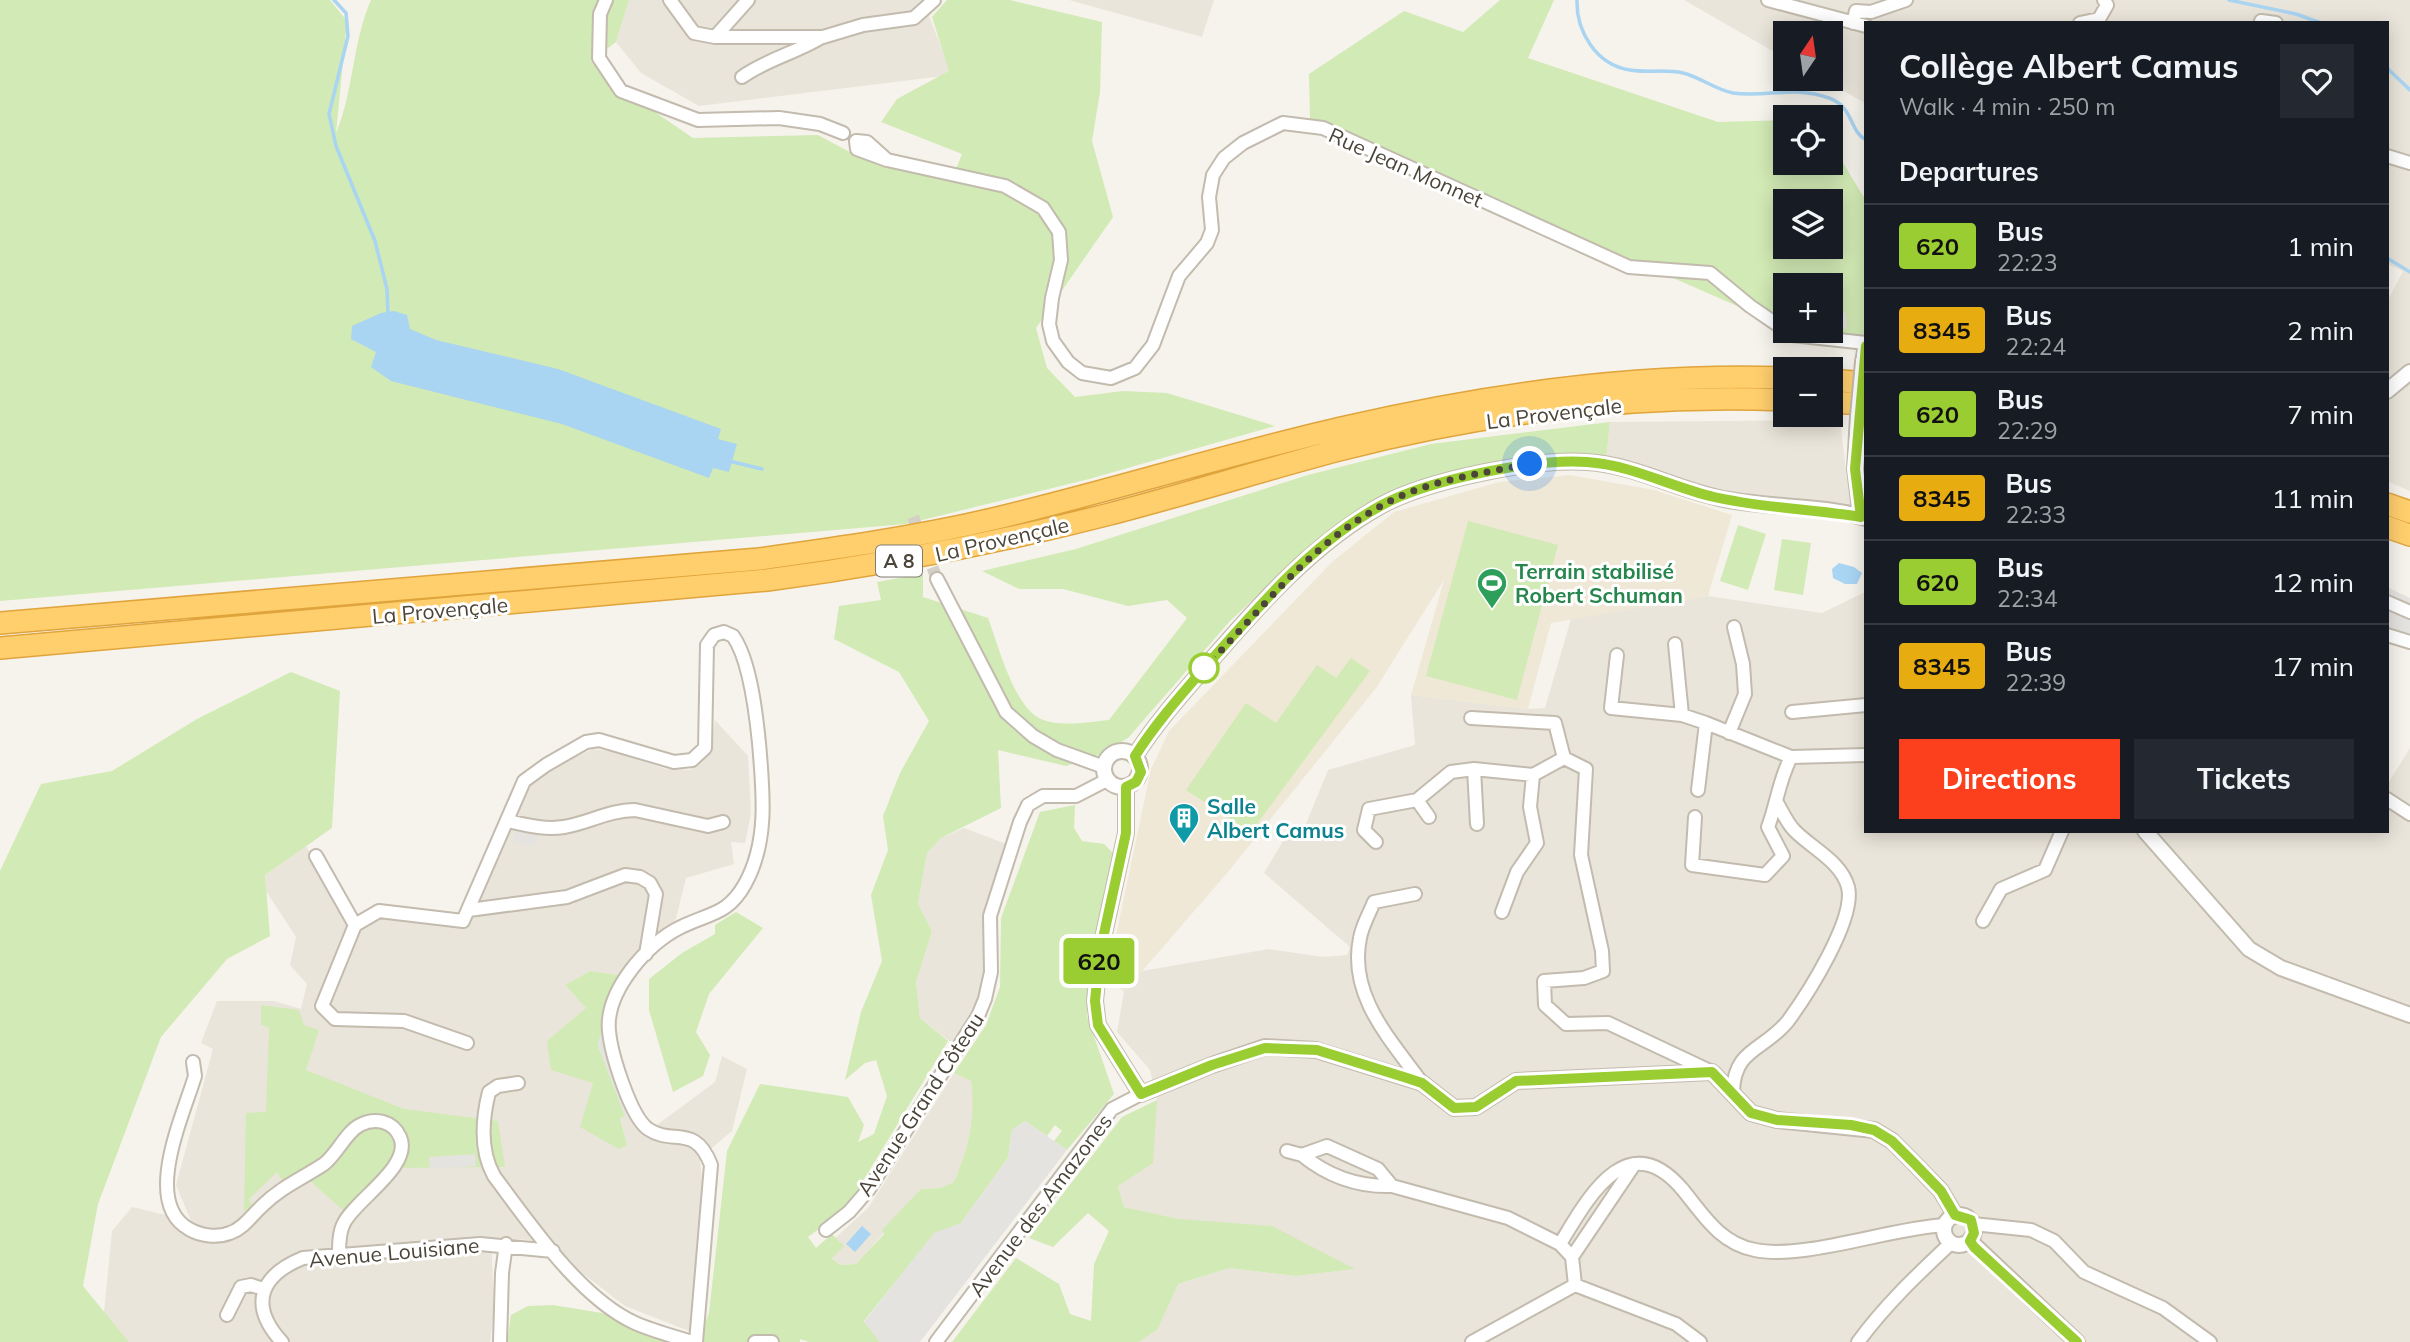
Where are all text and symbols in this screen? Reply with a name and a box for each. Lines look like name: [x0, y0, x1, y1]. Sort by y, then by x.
north arrow: [1773, 21, 1843, 91]
map controls: [1773, 21, 1843, 427]
button: heart: [2280, 44, 2354, 118]
text: Collège Albert Camus: [1899, 45, 2239, 86]
text: Walk · 4 min · 250 m: [1899, 92, 2116, 121]
button: locate: [1773, 105, 1843, 175]
street label: Rue Jean Monnet: [1325, 121, 1487, 213]
text: Departures: [1899, 155, 2039, 188]
button: layers: [1773, 189, 1843, 259]
text: Bus: [1997, 215, 2043, 248]
text: 1 min: [2287, 230, 2354, 263]
text: 620: [1916, 231, 1959, 261]
text: 22:23: [1997, 248, 2057, 277]
button: +: [1773, 273, 1843, 343]
text: Bus: [2006, 299, 2052, 332]
text: 2 min: [2287, 314, 2354, 347]
text: 8345: [1913, 315, 1971, 345]
text: 22:24: [2006, 332, 2066, 361]
button: −: [1773, 357, 1843, 427]
text: Bus: [1997, 383, 2043, 416]
street label: La Provençale: [1485, 392, 1623, 434]
text: 7 min: [2287, 398, 2354, 431]
text: 620: [1916, 399, 1959, 429]
text: 22:29: [1997, 416, 2057, 445]
your location: [1512, 446, 1547, 481]
text: Bus: [2006, 467, 2052, 500]
text: 11 min: [2272, 482, 2354, 515]
text: 8345: [1913, 483, 1971, 513]
text: 22:33: [2006, 500, 2066, 529]
street label: La Provençale: [933, 511, 1071, 567]
road number: A 8: [876, 546, 922, 576]
text: Bus: [1997, 551, 2043, 584]
place label: Terrain stabilisé Robert Schuman: [1515, 558, 1683, 608]
sports icon: Terrain stabilisé Robert Schuman: [1475, 566, 1509, 610]
text: 12 min: [2272, 566, 2354, 599]
text: 620: [1916, 567, 1959, 597]
text: 22:34: [1997, 584, 2057, 613]
street label: La Provençale: [371, 591, 509, 629]
text: Bus: [2006, 635, 2052, 668]
text: 17 min: [2272, 650, 2354, 683]
text: 8345: [1913, 651, 1971, 681]
unlabelled marker: [1189, 653, 1219, 683]
text: 22:39: [2006, 668, 2066, 697]
button: Directions: [1899, 739, 2120, 819]
button: Tickets: [2134, 739, 2354, 819]
place label: Salle Albert Camus: [1207, 793, 1344, 843]
building icon: Salle Albert Camus: [1167, 801, 1201, 845]
line badge: 620: [1059, 938, 1139, 984]
text: 620: [1077, 946, 1121, 976]
street label: Avenue Grand Côteau: [851, 1007, 989, 1201]
street label: Avenue des Amazones: [963, 1109, 1117, 1301]
street label: Avenue Louisiane: [308, 1232, 480, 1272]

